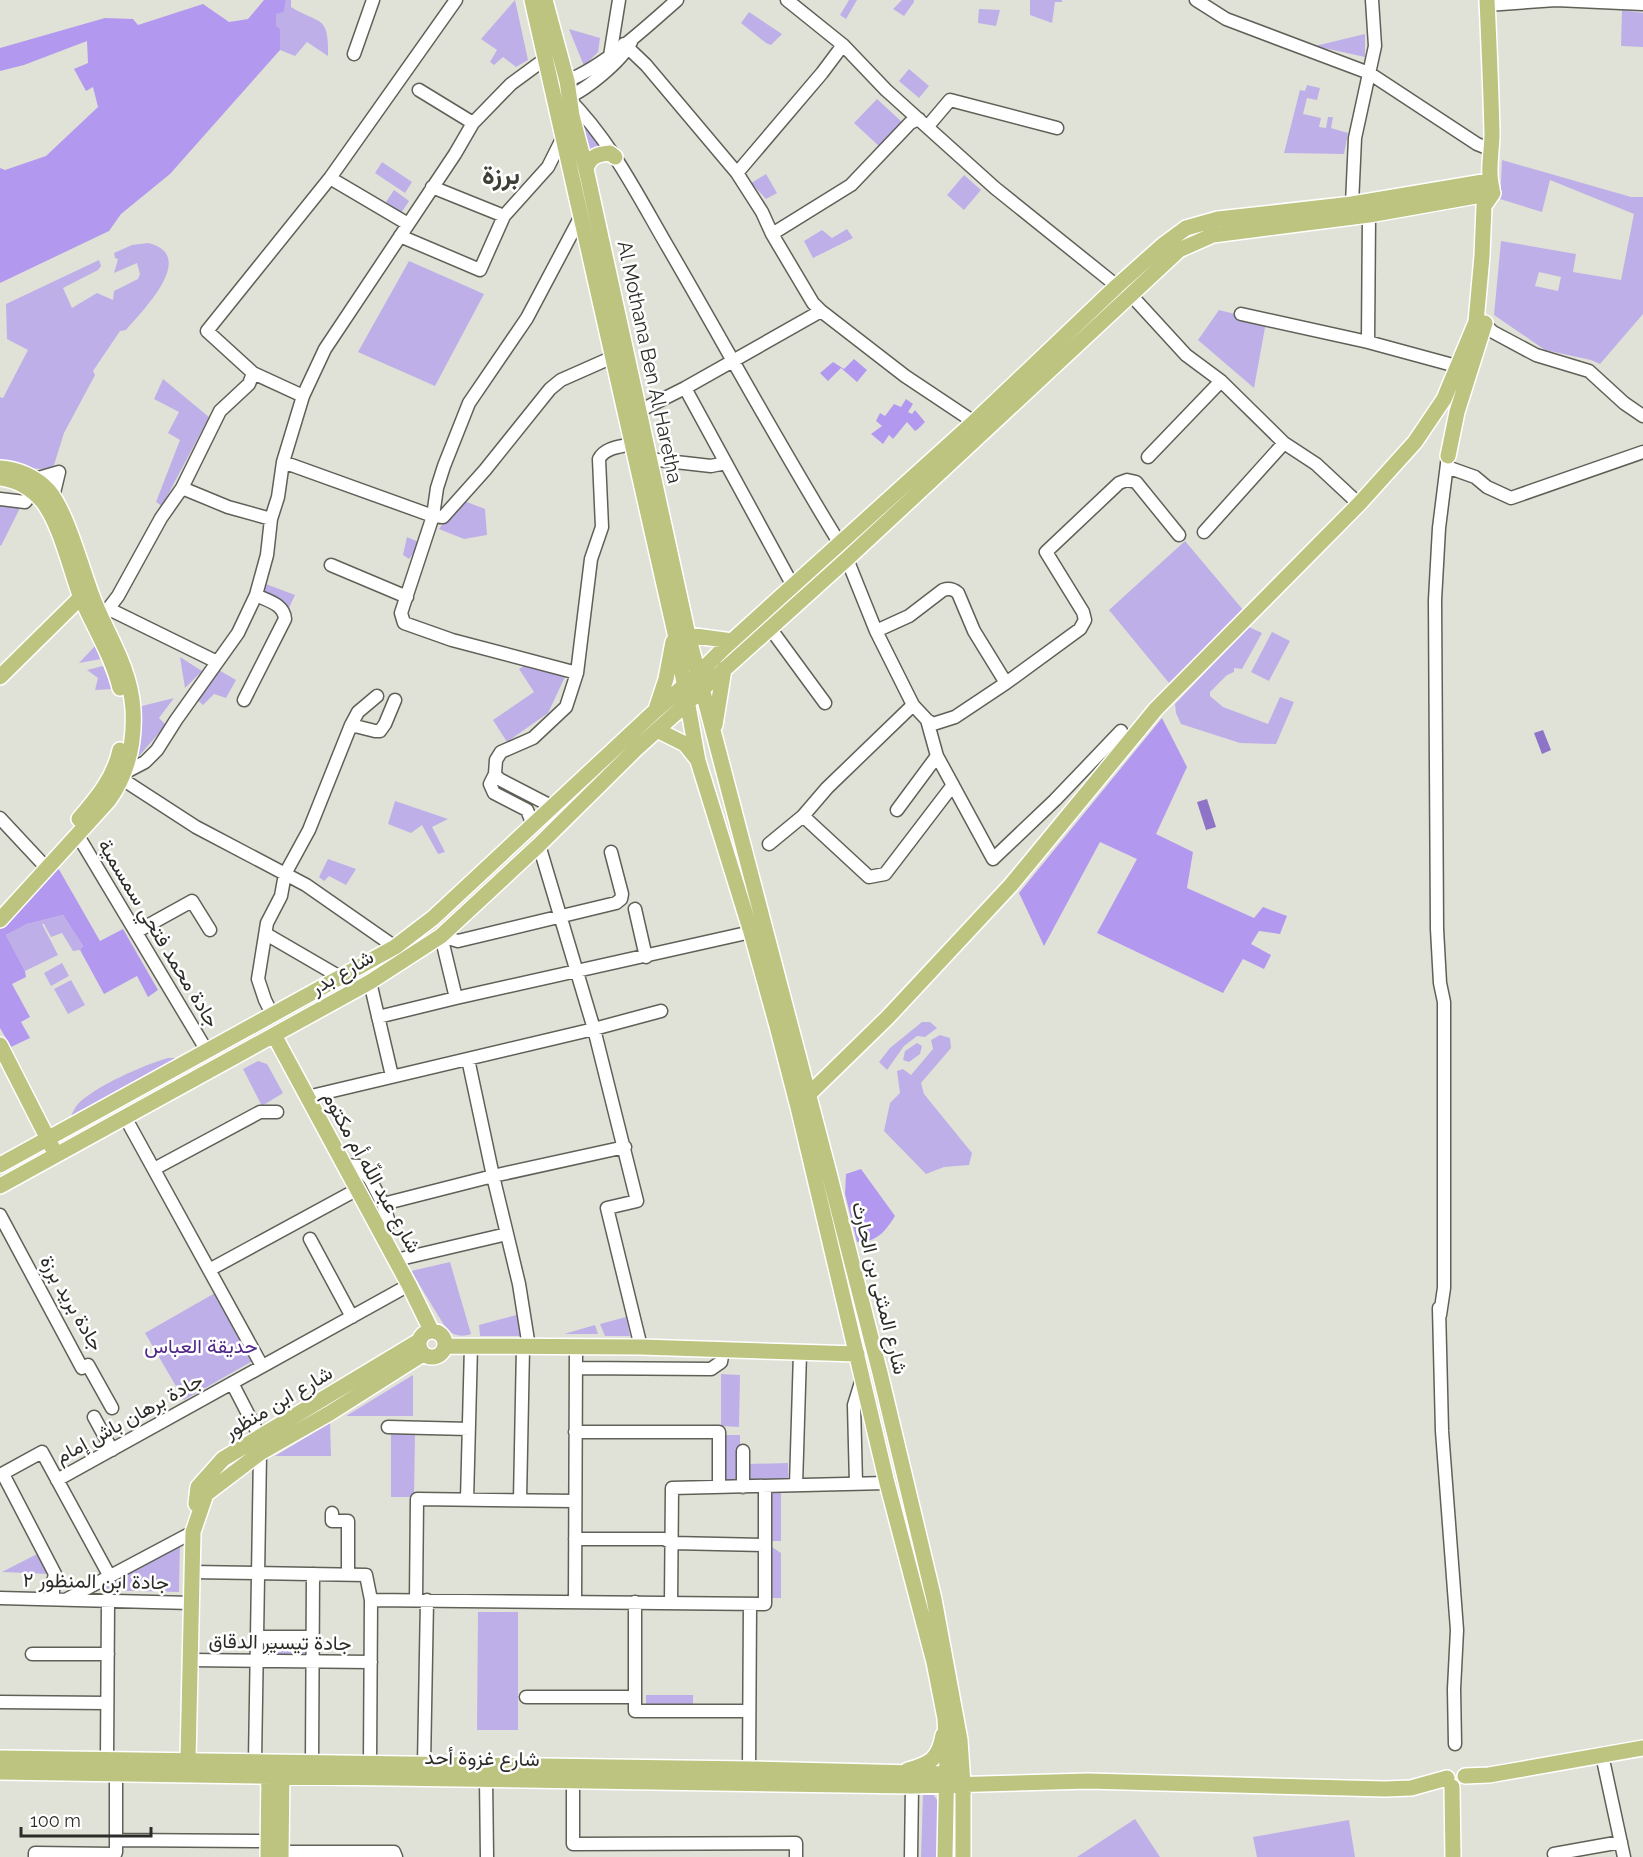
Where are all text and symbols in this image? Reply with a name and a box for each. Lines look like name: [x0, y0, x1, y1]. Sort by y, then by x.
district label: برزة: [482, 160, 520, 191]
street label: Al Mothana Ben Al Haretha: [613, 239, 687, 485]
street label: جادة محمد فتحي سمسمية: [89, 835, 225, 1034]
street label: شارع بدر: [305, 944, 379, 1002]
street label: شارع عبد اللّه أم مكتوم: [316, 1087, 427, 1258]
street label: شارع المثنى بن الحارث: [845, 1199, 913, 1377]
street label: جادة بريد برزة: [34, 1251, 109, 1355]
park label: حديقة العباس: [144, 1334, 258, 1358]
street label: شارع ابن منظور: [219, 1360, 338, 1446]
street label: جادة برهان باش إمام: [51, 1368, 207, 1469]
street label: جادة ابن المنظور ٢: [23, 1568, 169, 1595]
street label: جادة تيسير الدقاق: [208, 1629, 352, 1656]
street label: شارع غزوة أحد: [424, 1745, 540, 1773]
scale bar: [21, 1800, 152, 1838]
text: 100 m: [30, 1810, 81, 1831]

